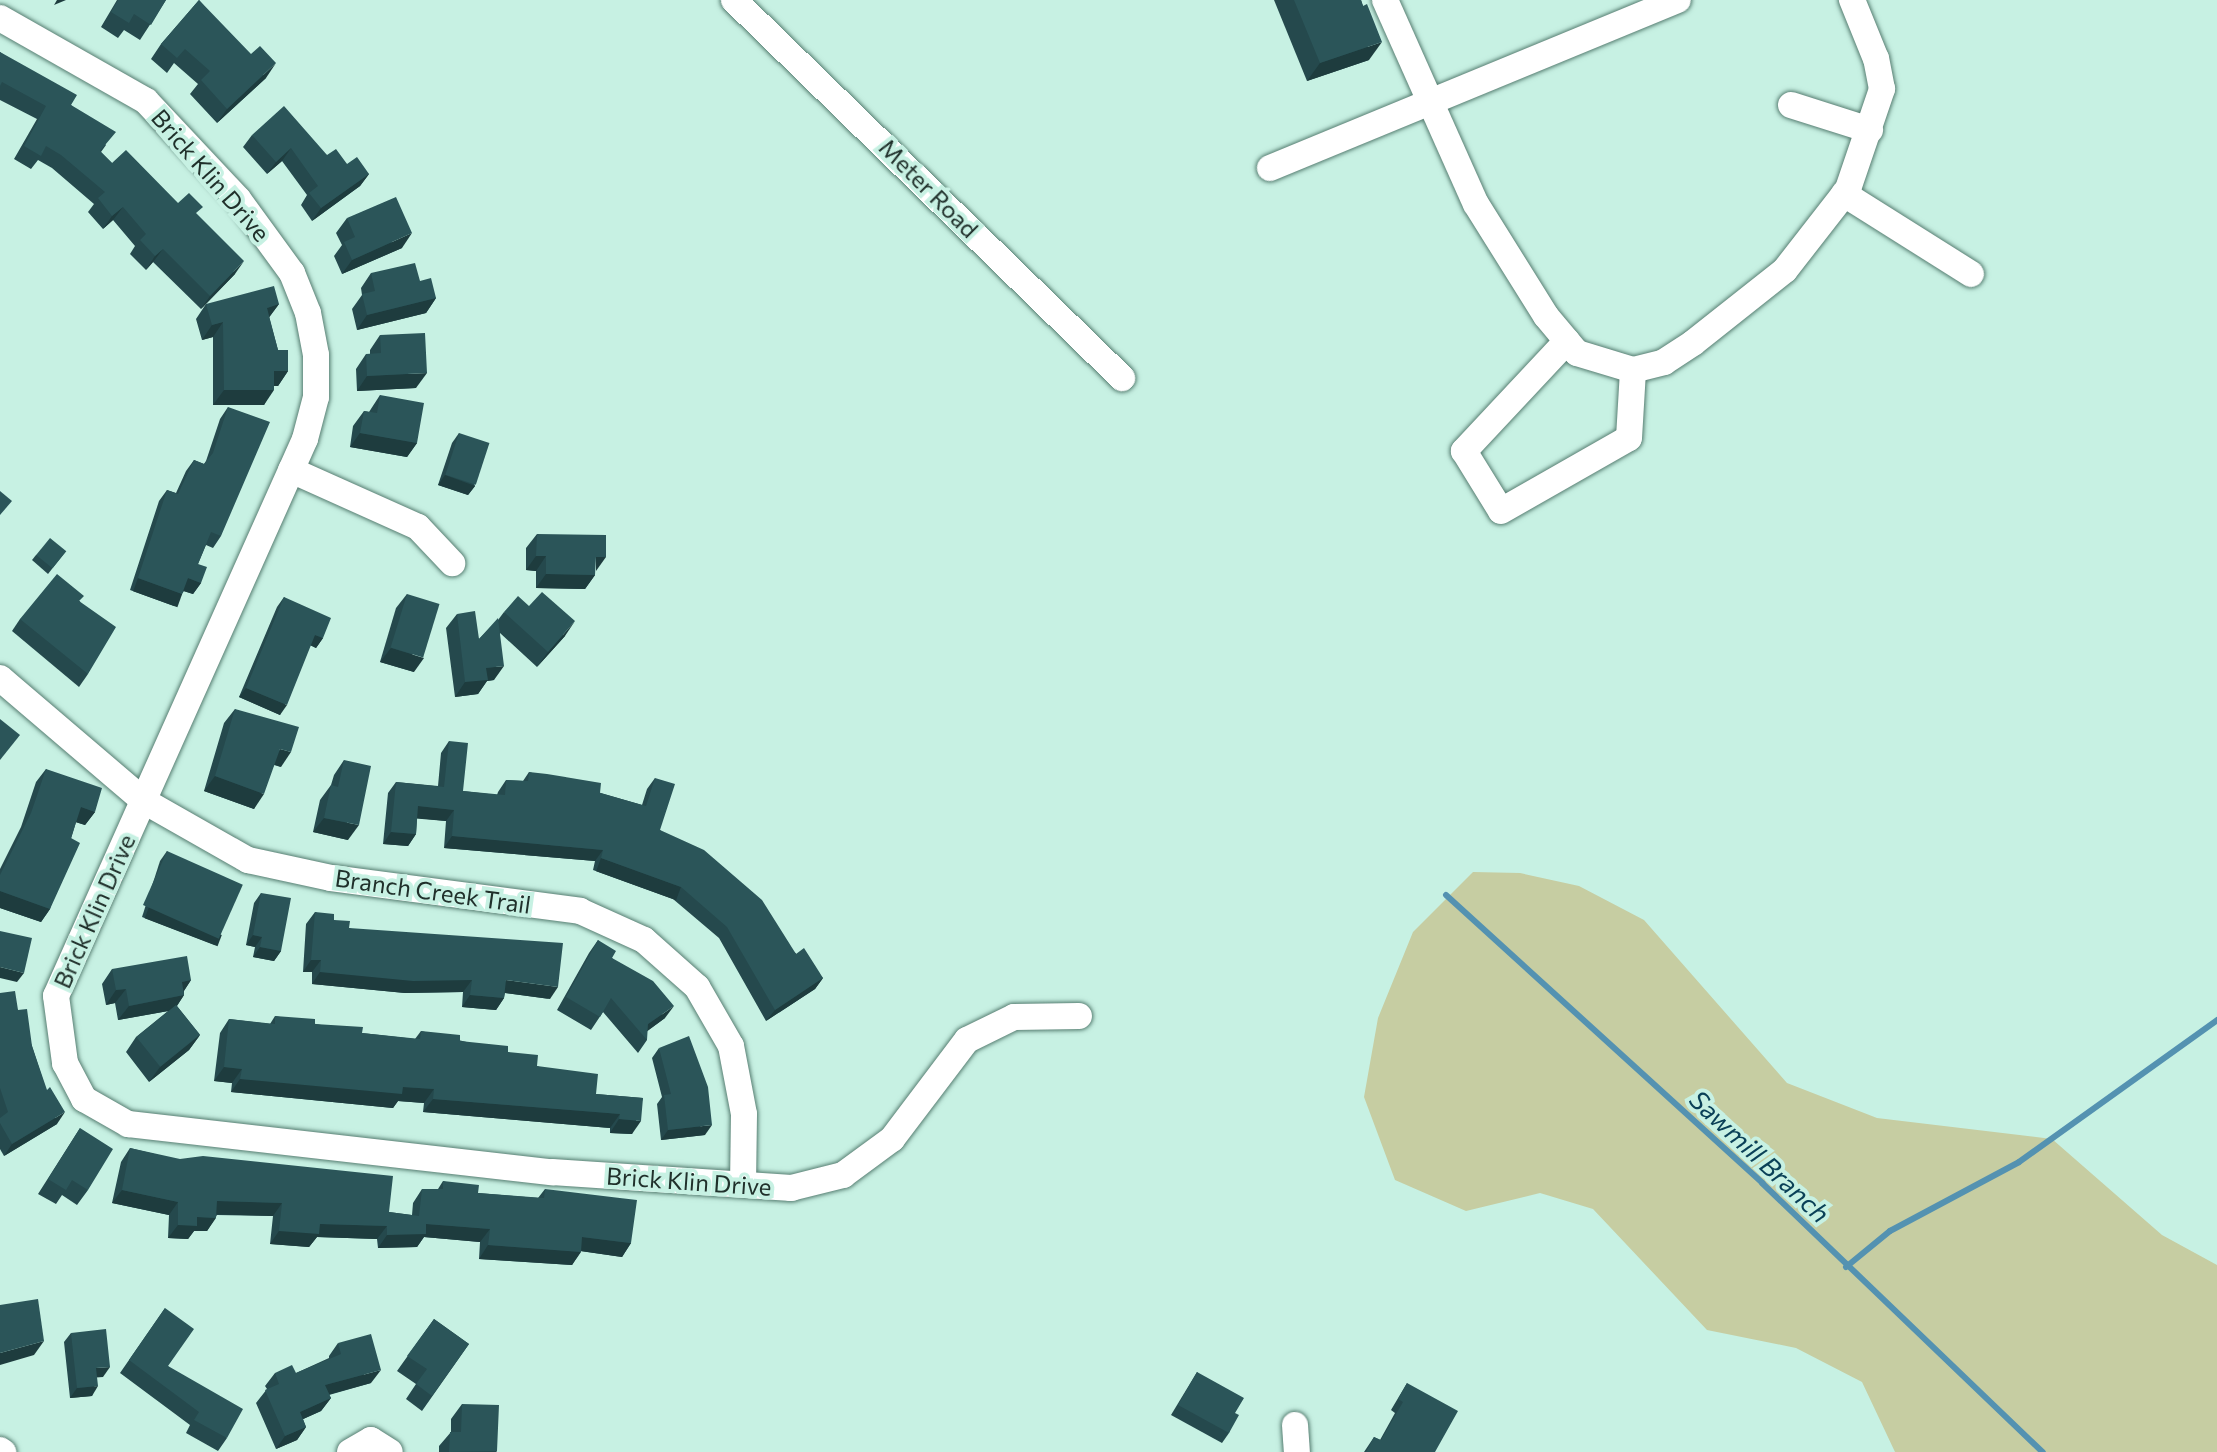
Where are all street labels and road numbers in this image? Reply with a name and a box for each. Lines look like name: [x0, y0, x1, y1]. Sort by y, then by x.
street label: Brick Klin Drive: [146, 103, 276, 247]
street label: Meter Road: [874, 133, 984, 243]
street label: Brick Klin Drive: [47, 830, 141, 992]
street label: Branch Creek Trail: [333, 863, 533, 919]
street label: Brick Klin Drive: [605, 1161, 773, 1201]

